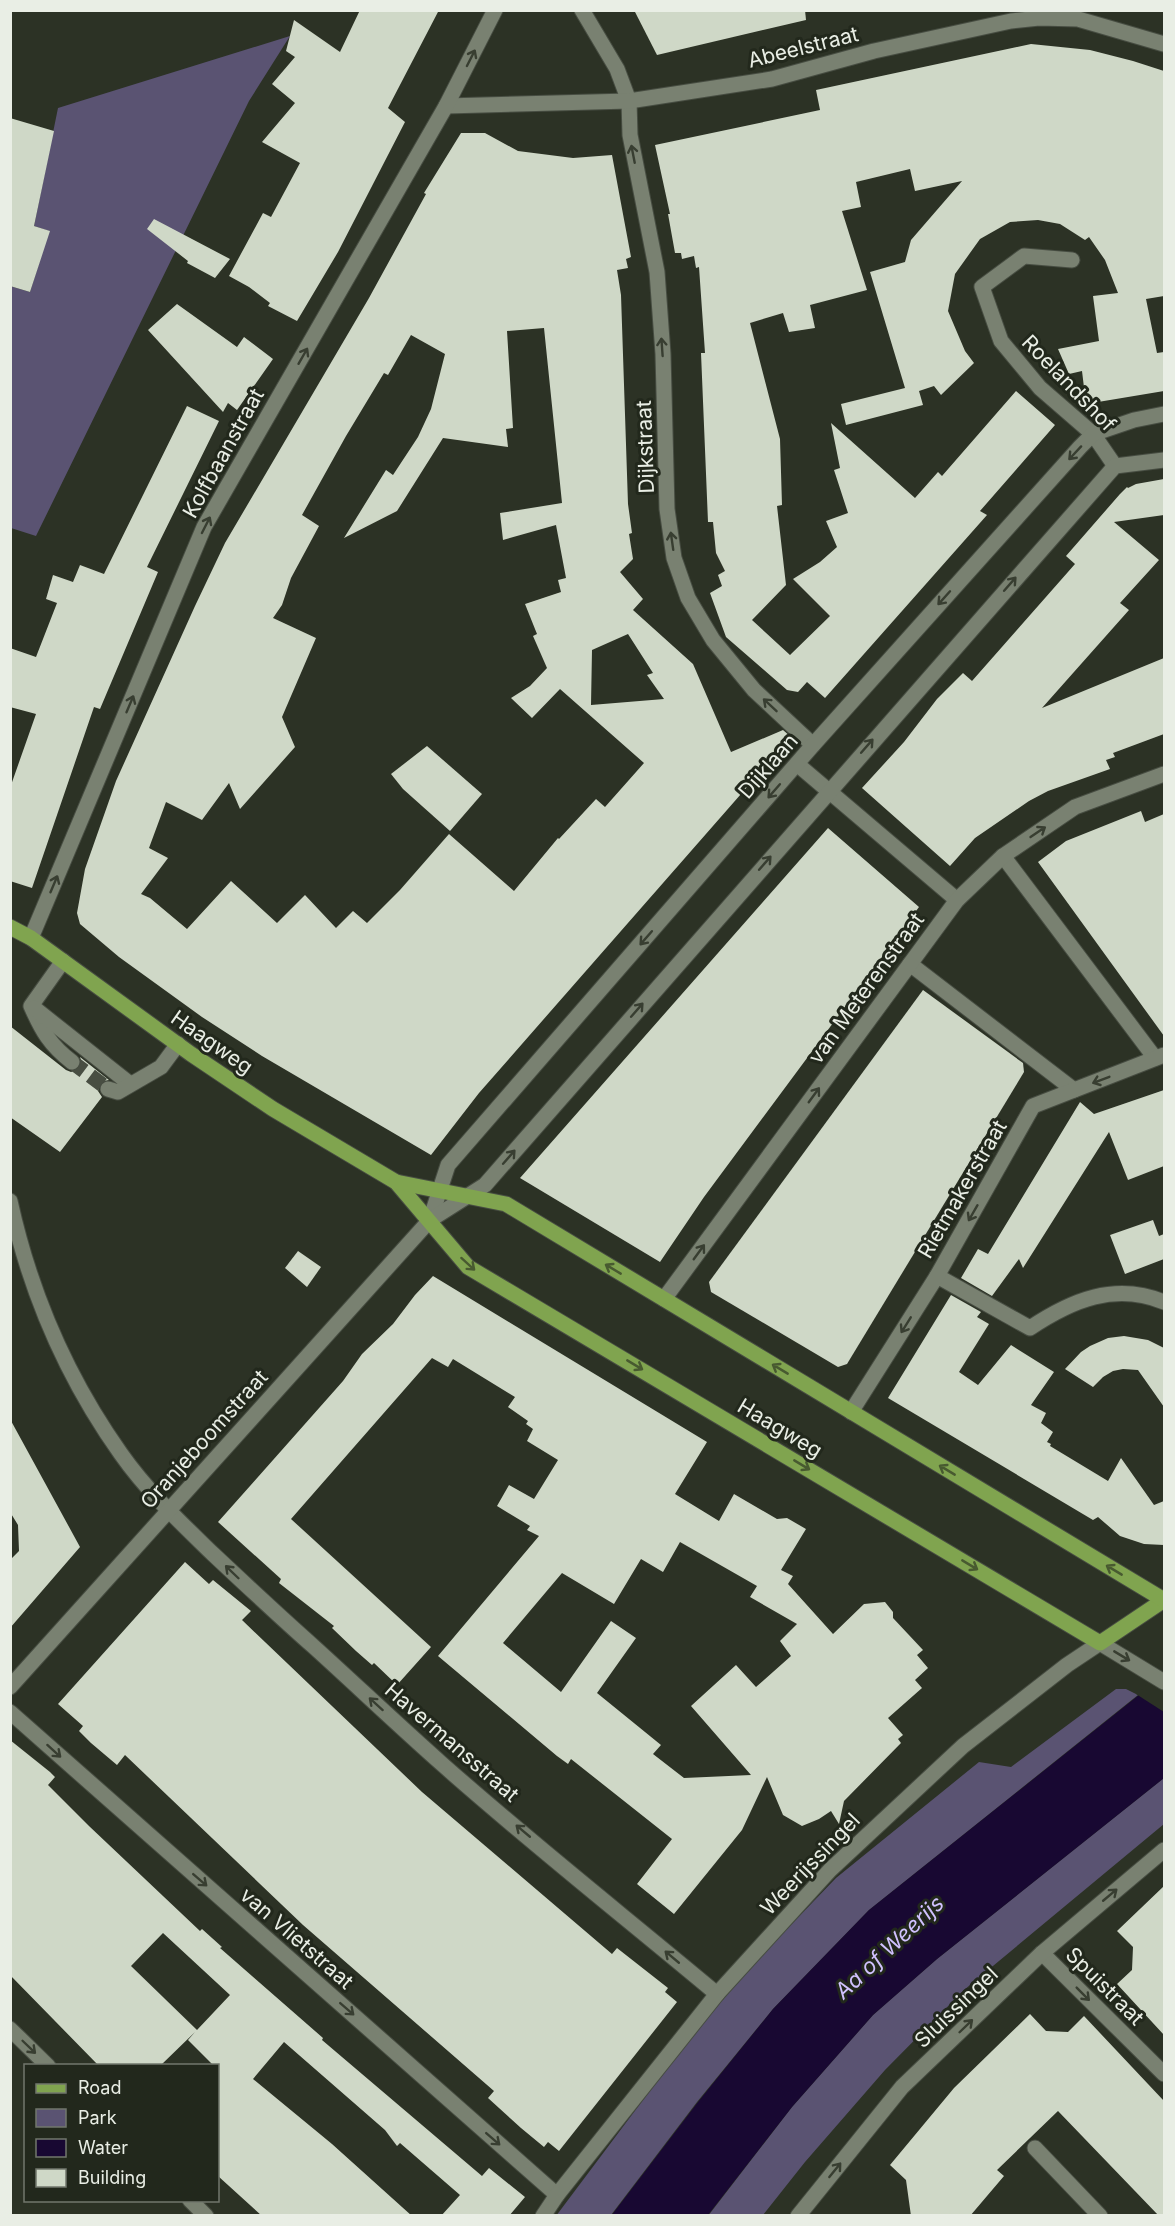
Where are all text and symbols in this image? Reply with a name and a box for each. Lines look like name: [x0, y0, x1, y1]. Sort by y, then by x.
street label: Abeelstraat: [745, 21, 861, 73]
one-way arrow: [465, 49, 477, 67]
one-way arrow: [627, 145, 638, 165]
street label: Roelandshof: [1017, 330, 1121, 436]
one-way arrow: [657, 337, 668, 357]
one-way arrow: [297, 347, 309, 364]
street label: Kolfbaanstraat: [177, 384, 269, 522]
street label: Dijkstraat: [631, 400, 659, 494]
one-way arrow: [1068, 445, 1082, 460]
one-way arrow: [200, 517, 212, 534]
one-way arrow: [666, 532, 677, 552]
one-way arrow: [1003, 577, 1017, 592]
one-way arrow: [937, 590, 951, 605]
one-way arrow: [125, 695, 136, 713]
one-way arrow: [763, 698, 778, 712]
street label: Dijklaan: [733, 728, 803, 804]
one-way arrow: [860, 739, 874, 754]
one-way arrow: [767, 783, 781, 798]
one-way arrow: [1029, 826, 1046, 839]
one-way arrow: [758, 856, 772, 871]
one-way arrow: [49, 875, 60, 894]
street label: van Meterenstraat: [803, 908, 929, 1068]
one-way arrow: [639, 931, 653, 946]
one-way arrow: [630, 1003, 644, 1018]
street label: Haagweg: [166, 1005, 258, 1079]
one-way arrow: [1092, 1075, 1110, 1086]
one-way arrow: [808, 1087, 820, 1103]
street label: Rietmakerstraat: [912, 1115, 1012, 1263]
one-way arrow: [502, 1150, 516, 1165]
one-way arrow: [967, 1204, 979, 1221]
one-way arrow: [692, 1245, 705, 1261]
one-way arrow: [461, 1257, 476, 1271]
one-way arrow: [605, 1262, 622, 1274]
one-way arrow: [900, 1316, 912, 1333]
one-way arrow: [626, 1360, 643, 1372]
one-way arrow: [772, 1363, 789, 1375]
street label: Oranjeboomstraat: [135, 1364, 273, 1514]
street label: Haagweg: [733, 1393, 827, 1463]
one-way arrow: [793, 1460, 810, 1472]
one-way arrow: [939, 1463, 956, 1475]
one-way arrow: [961, 1559, 978, 1571]
one-way arrow: [1106, 1564, 1123, 1576]
one-way arrow: [225, 1565, 240, 1579]
one-way arrow: [1113, 1650, 1130, 1662]
street label: Havermansstraat: [380, 1677, 524, 1807]
one-way arrow: [368, 1696, 383, 1711]
one-way arrow: [46, 1744, 61, 1758]
street label: Weerijssingel: [755, 1808, 865, 1920]
one-way arrow: [515, 1825, 531, 1838]
one-way arrow: [193, 1873, 208, 1887]
street label: van Vlietstraat: [235, 1882, 359, 1994]
one-way arrow: [1102, 1889, 1118, 1902]
water label: Aa of Weerijs: [828, 1890, 949, 2005]
street label: Spuistraat: [1061, 1942, 1149, 2030]
one-way arrow: [664, 1950, 680, 1963]
street label: Sluissingel: [909, 1961, 1003, 2053]
one-way arrow: [1076, 1987, 1091, 2001]
one-way arrow: [338, 2002, 354, 2016]
one-way arrow: [958, 2019, 973, 2033]
one-way arrow: [22, 2040, 37, 2055]
legend: [24, 2064, 219, 2202]
text: Road: [78, 2077, 121, 2098]
text: Park: [78, 2107, 117, 2128]
one-way arrow: [485, 2132, 501, 2145]
text: Water: [78, 2137, 128, 2158]
one-way arrow: [828, 2162, 841, 2178]
text: Building: [78, 2167, 146, 2188]

